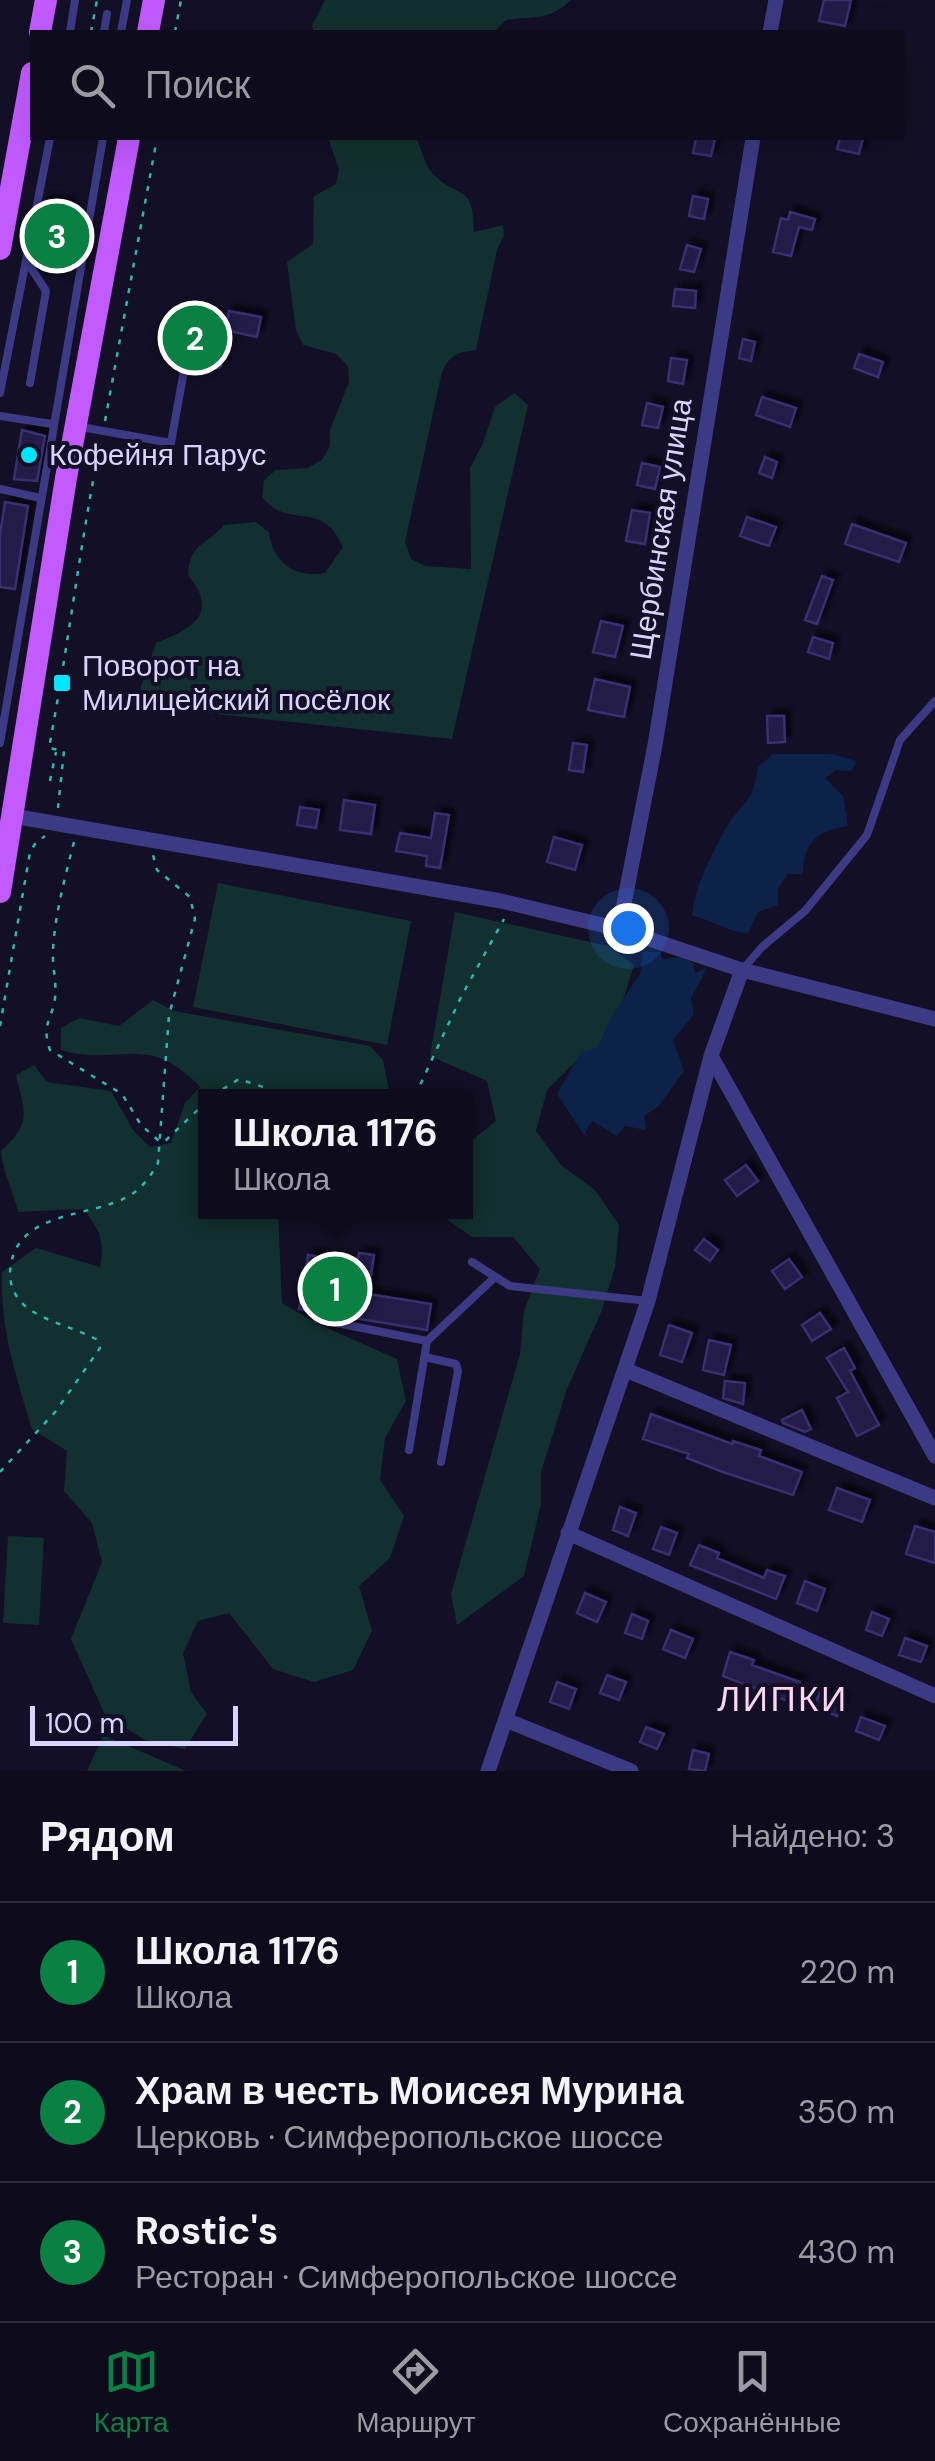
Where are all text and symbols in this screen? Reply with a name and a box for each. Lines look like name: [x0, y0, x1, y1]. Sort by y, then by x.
search box: [30, 30, 905, 140]
icon: search: [65, 58, 120, 113]
text: Поиск: [145, 60, 250, 110]
pin: 3: [24, 198, 90, 274]
pin: 2: [162, 300, 228, 376]
street label: Щербинская улица: [621, 395, 700, 662]
place label: Кофейня Парус: [49, 435, 266, 474]
marker: Кофейня Парус: [18, 444, 40, 466]
place label: Поворот на Милицейский посёлок: [82, 646, 391, 719]
marker: Поворот на Милицейский посёлок: [51, 672, 73, 694]
your location: [603, 903, 654, 954]
popup: [198, 1089, 473, 1219]
text: Школа 1176: [233, 1108, 438, 1158]
text: Школа: [233, 1158, 330, 1200]
pin: 1: [302, 1252, 368, 1326]
district label: ЛИПКИ: [717, 1676, 849, 1722]
scale bar: [30, 1701, 238, 1746]
text: 100 m: [45, 1705, 124, 1742]
text: Рядом: [40, 1809, 175, 1864]
text: Найдено: 3: [730, 1815, 895, 1857]
text: Школа 1176: [135, 1926, 340, 1976]
text: 1: [67, 1951, 78, 1993]
text: 220 m: [800, 1951, 895, 1993]
text: Школа: [135, 1976, 232, 2018]
text: Храм в честь Моисея Мурина: [135, 2066, 683, 2116]
text: 2: [63, 2091, 82, 2133]
text: 350 m: [798, 2091, 895, 2133]
text: Церковь · Симферопольское шоссе: [135, 2116, 664, 2158]
text: Rostic's: [135, 2206, 278, 2256]
text: 3: [63, 2231, 82, 2273]
text: 430 m: [798, 2231, 895, 2273]
text: Ресторан · Симферопольское шоссе: [135, 2256, 678, 2298]
tab: Карта: [94, 2344, 169, 2441]
tab: Маршрут: [356, 2344, 475, 2441]
tab: Сохранённые: [663, 2344, 841, 2441]

